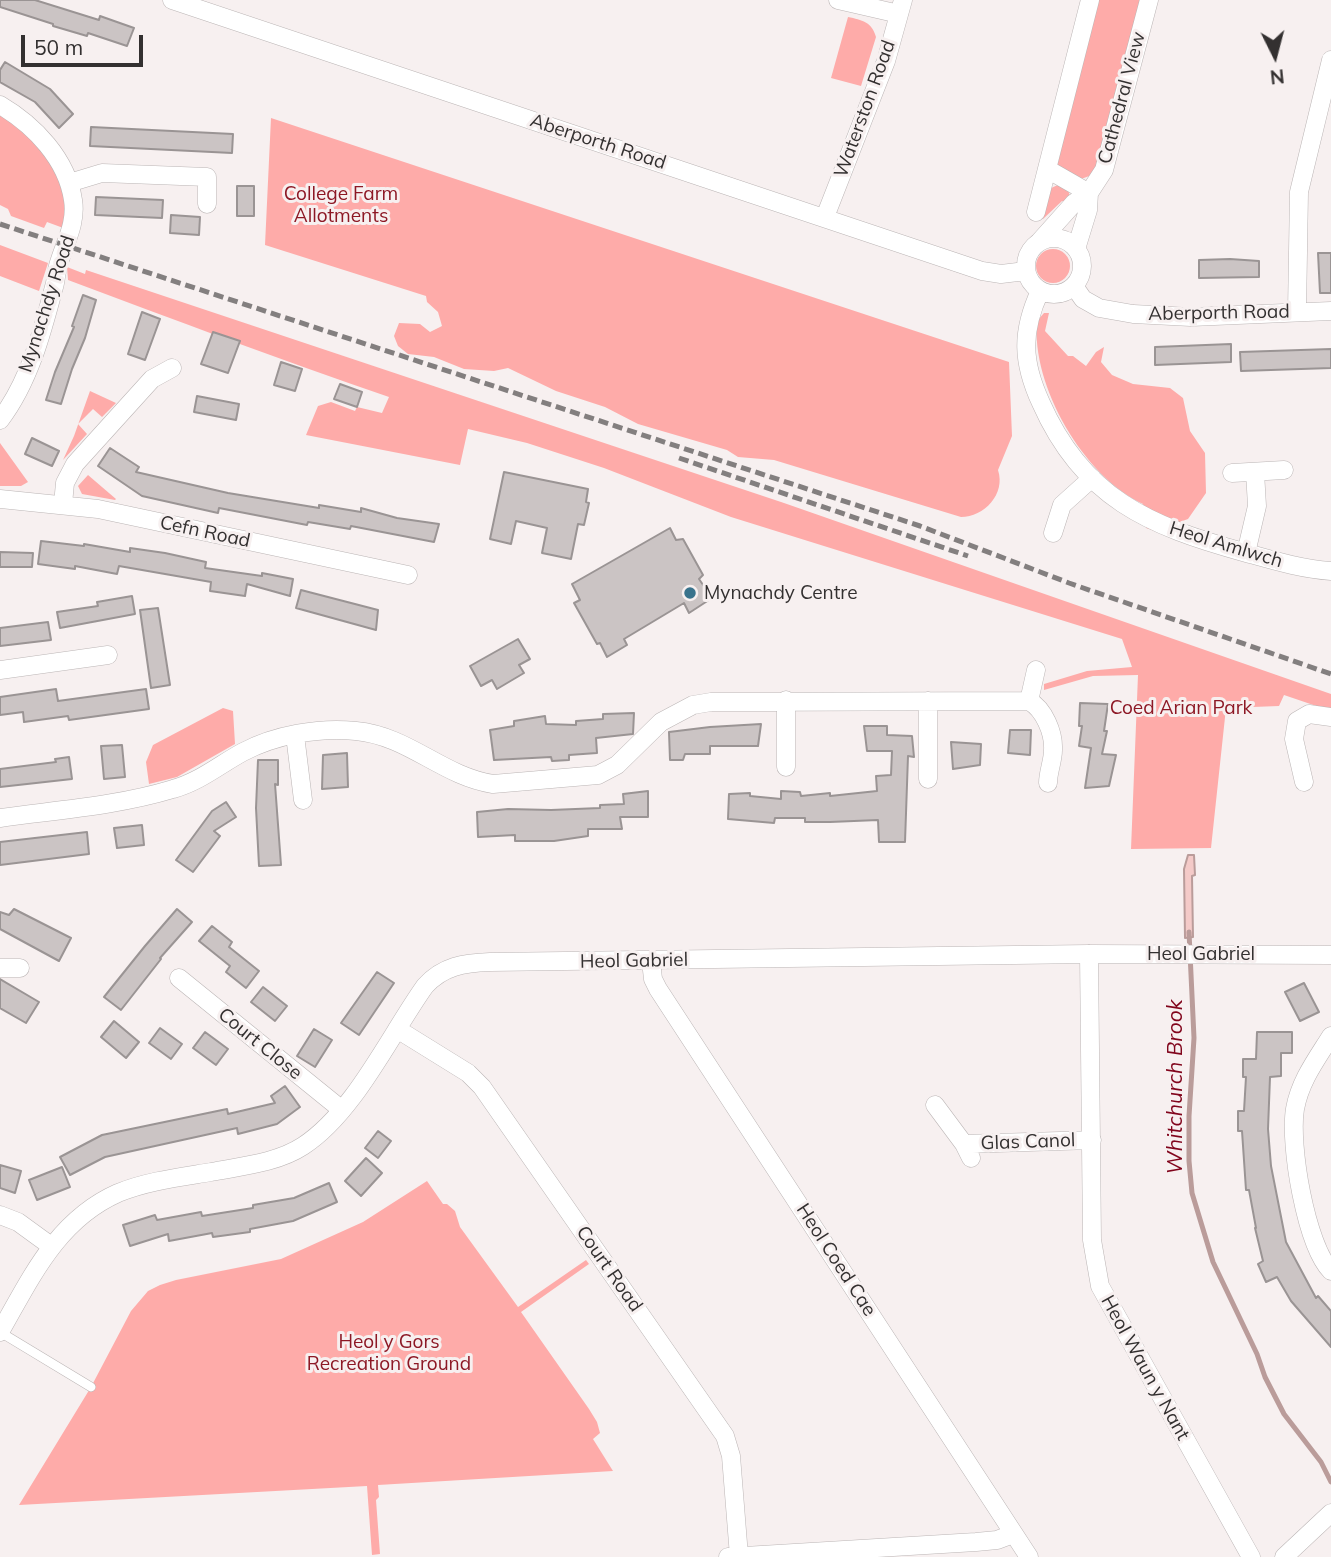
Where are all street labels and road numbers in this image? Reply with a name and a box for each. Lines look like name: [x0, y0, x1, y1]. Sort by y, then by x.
street label: Cathedral View: [1093, 29, 1151, 167]
street label: Waterston Road: [830, 37, 900, 181]
street label: Aberporth Road: [527, 109, 669, 175]
street label: Mynachdy Road: [14, 233, 80, 375]
street label: Aberporth Road: [1148, 300, 1290, 326]
street label: Cefn Road: [158, 511, 252, 553]
street label: Heol Amlwch: [1167, 517, 1285, 573]
street label: Heol Gabriel: [1147, 943, 1255, 965]
street label: Heol Gabriel: [580, 949, 688, 973]
street label: Court Close: [213, 1003, 307, 1085]
street label: Glas Canol: [980, 1129, 1076, 1155]
street label: Heol Coed Cae: [791, 1199, 881, 1321]
street label: Court Road: [571, 1222, 647, 1316]
street label: Heol Waun y Nant: [1096, 1292, 1194, 1444]

